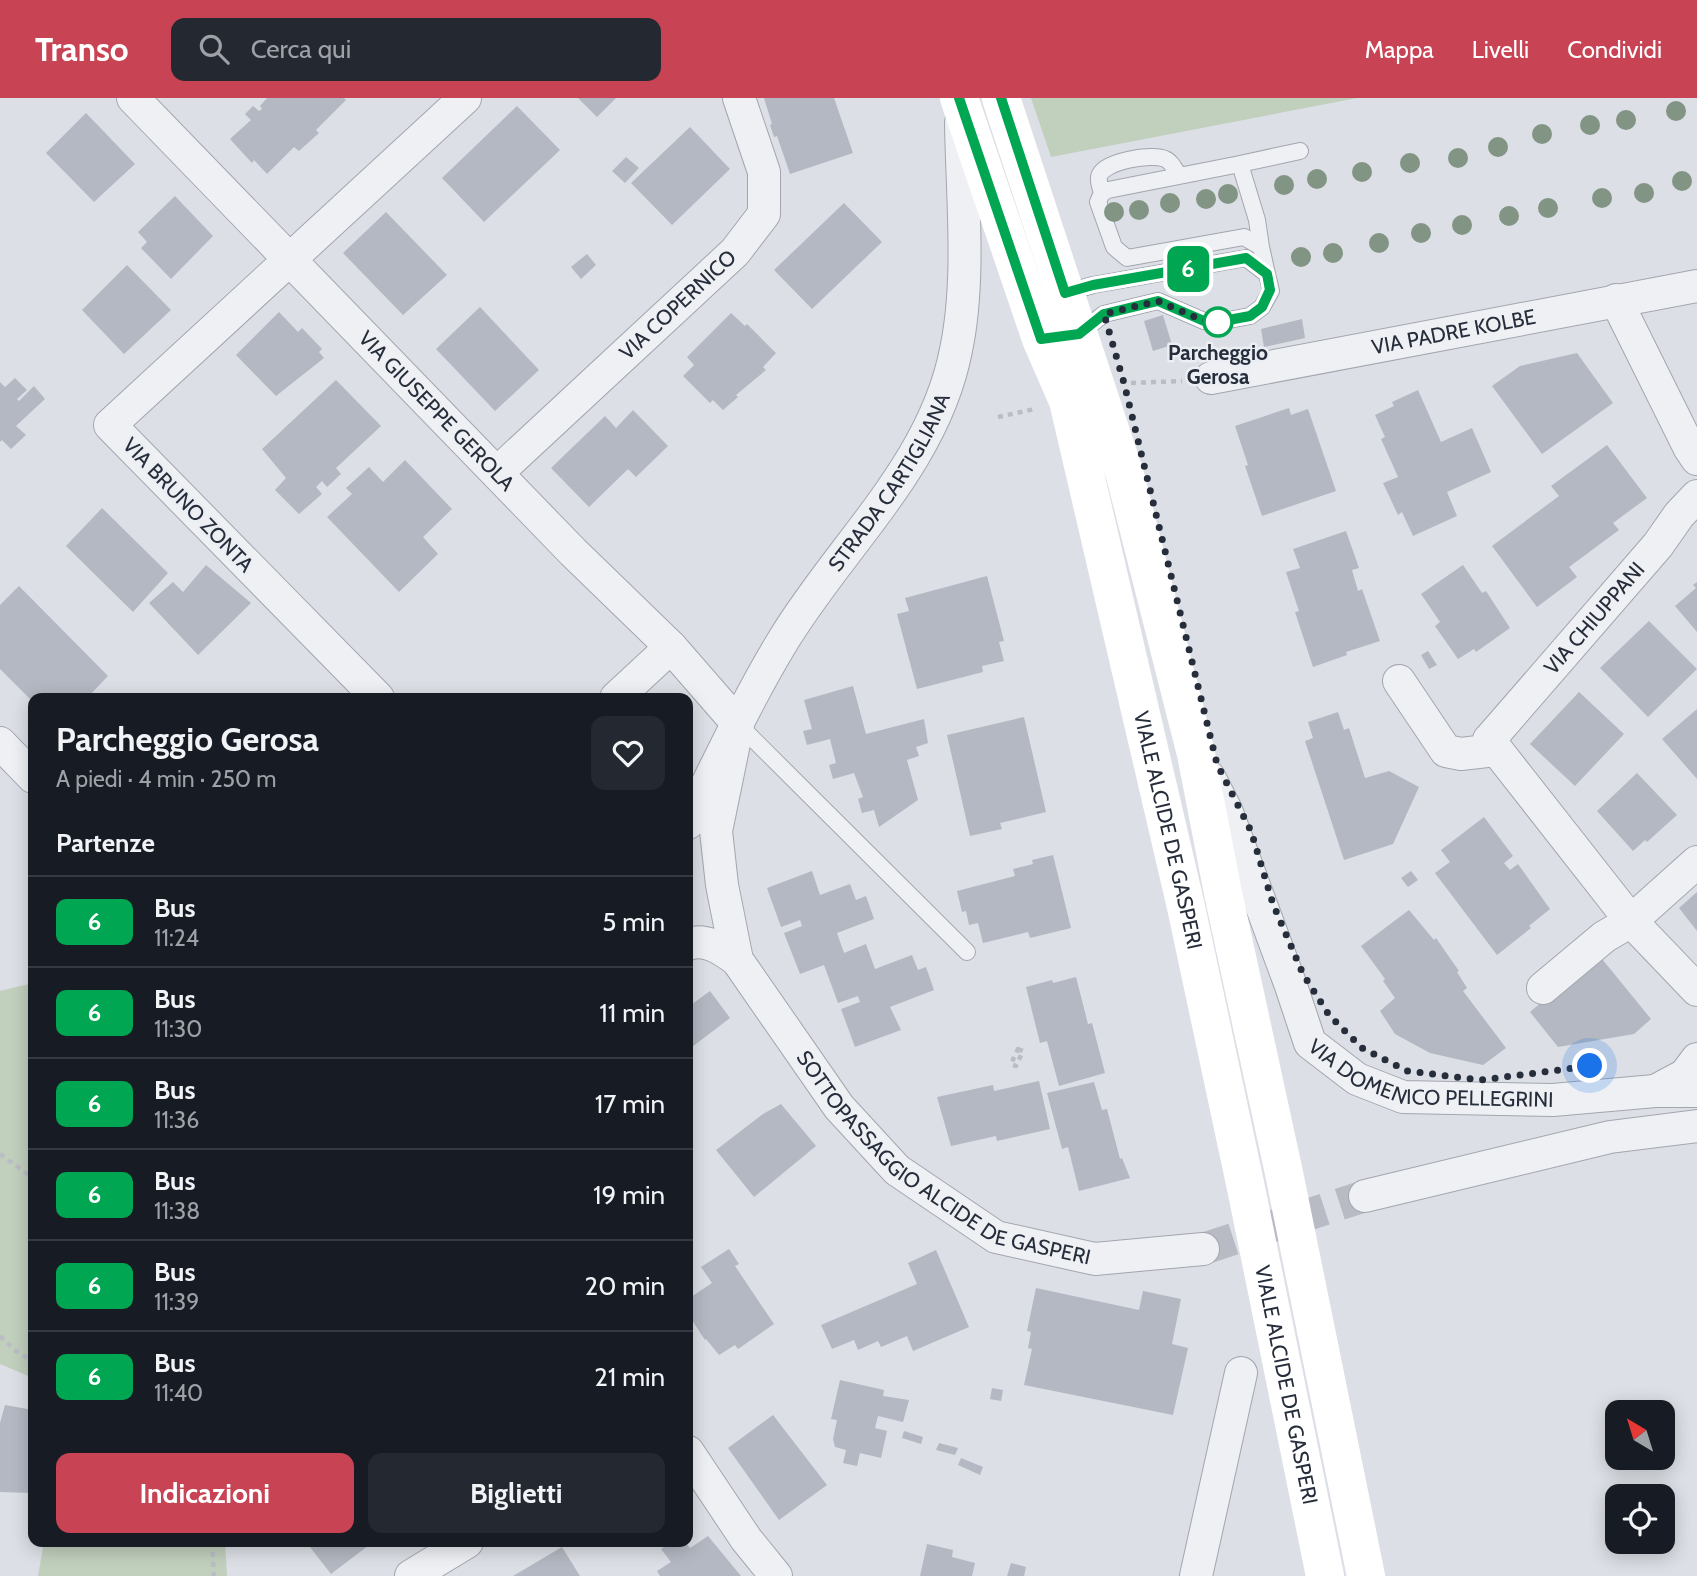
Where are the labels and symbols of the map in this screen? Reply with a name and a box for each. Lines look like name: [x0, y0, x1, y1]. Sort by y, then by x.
street label: VIA COPERNICO: [614, 244, 741, 365]
line badge: 6: [1165, 246, 1211, 292]
street label: VIA PADRE KOLBE: [1369, 304, 1538, 359]
marker: Parcheggio Gerosa: [1203, 307, 1233, 337]
street label: VIA GIUSEPPE GEROLA: [354, 326, 520, 496]
place label: Parcheggio Gerosa: [1168, 340, 1268, 389]
street label: STRADA CARTIGLIANA: [823, 390, 955, 576]
street label: VIA BRUNO ZONTA: [118, 432, 259, 577]
street label: VIA CHIUPPANI: [1539, 557, 1650, 679]
street label: VIALE ALCIDE DE GASPERI: [1129, 709, 1208, 952]
street label: VIA DOMENICO PELLEGRINI: [1304, 1033, 1554, 1112]
street label: SOTTOPASSAGGIO ALCIDE DE GASPERI: [792, 1046, 1093, 1270]
your location: [1572, 1048, 1607, 1083]
street label: VIALE ALCIDE DE GASPERI: [1250, 1263, 1323, 1507]
north arrow: [1605, 1400, 1675, 1470]

